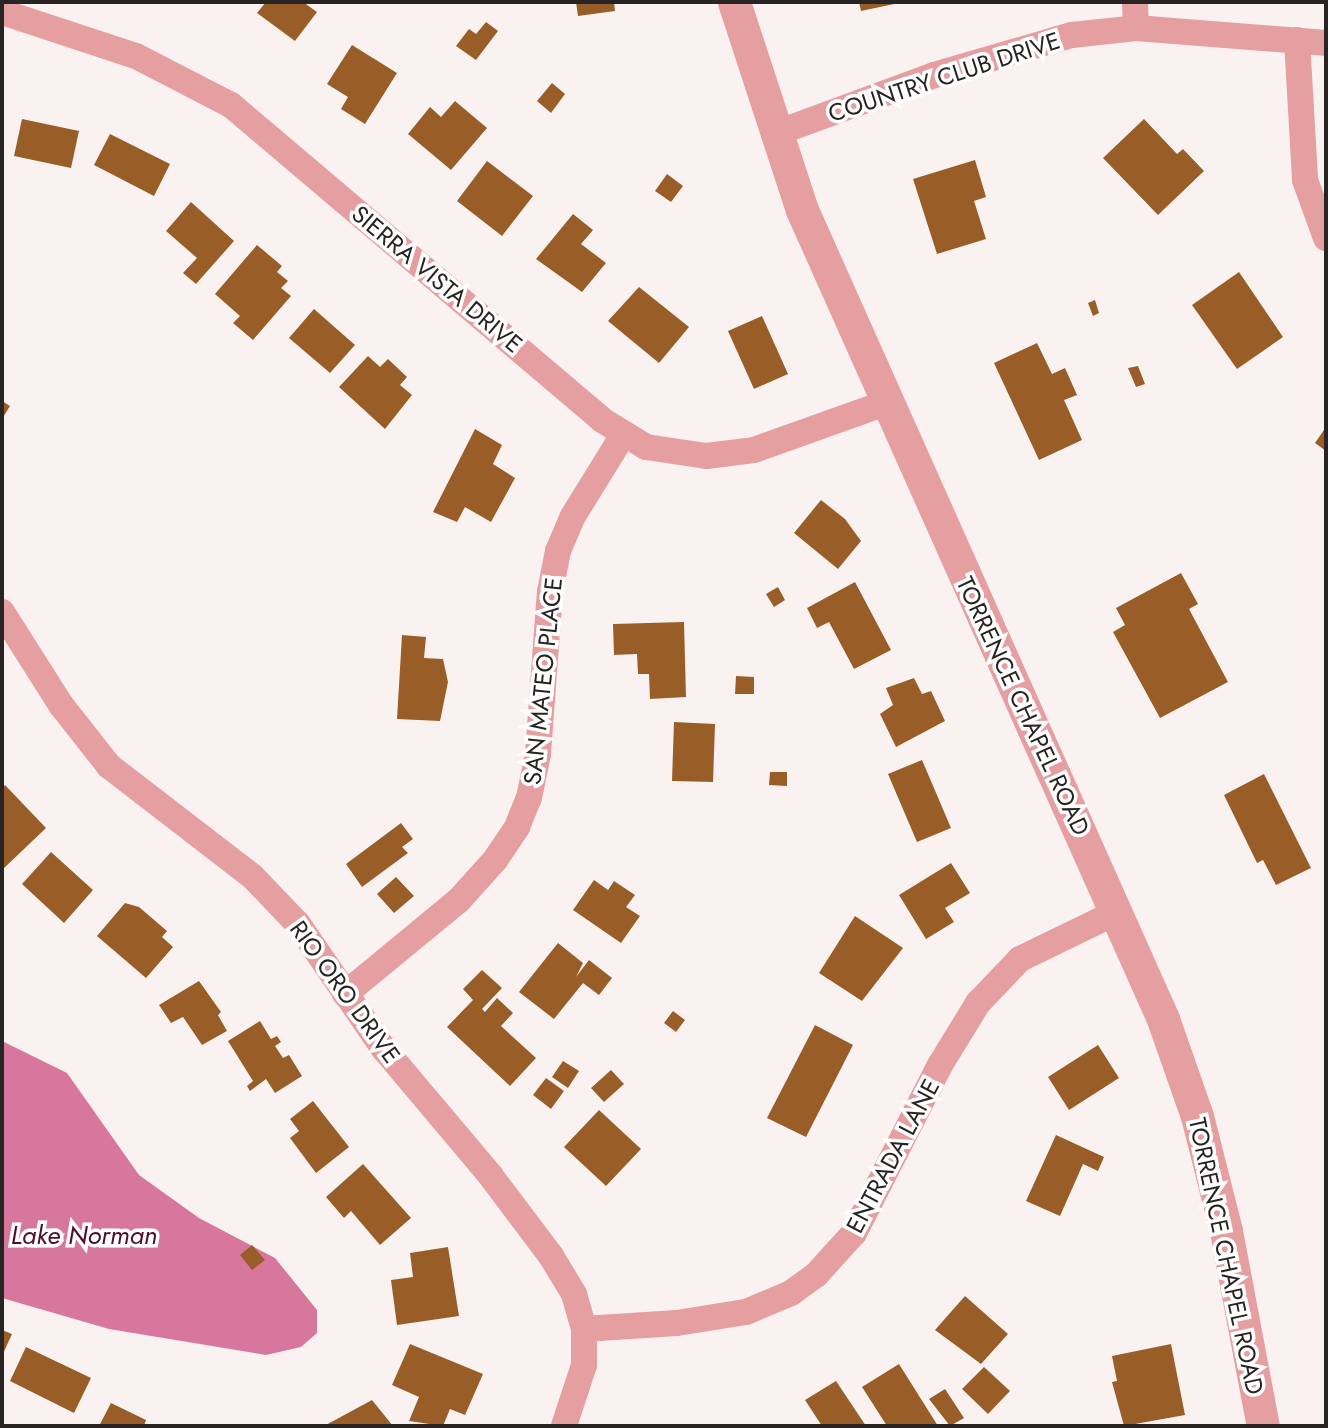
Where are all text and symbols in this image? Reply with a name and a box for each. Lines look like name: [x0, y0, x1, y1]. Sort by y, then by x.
street label: COUNTRY CLUB DRIVE: [825, 26, 1063, 128]
street label: SIERRA VISTA DRIVE: [346, 199, 528, 359]
street label: TORRENCE CHAPEL ROAD: [950, 572, 1096, 840]
street label: SAN MATEO PLACE: [518, 576, 568, 786]
street label: RIO ORO DRIVE: [284, 915, 406, 1069]
street label: ENTRADA LANE: [840, 1074, 946, 1238]
street label: TORRENCE CHAPEL ROAD: [1183, 1115, 1269, 1397]
water label: Lake Norman: [11, 1220, 157, 1252]

